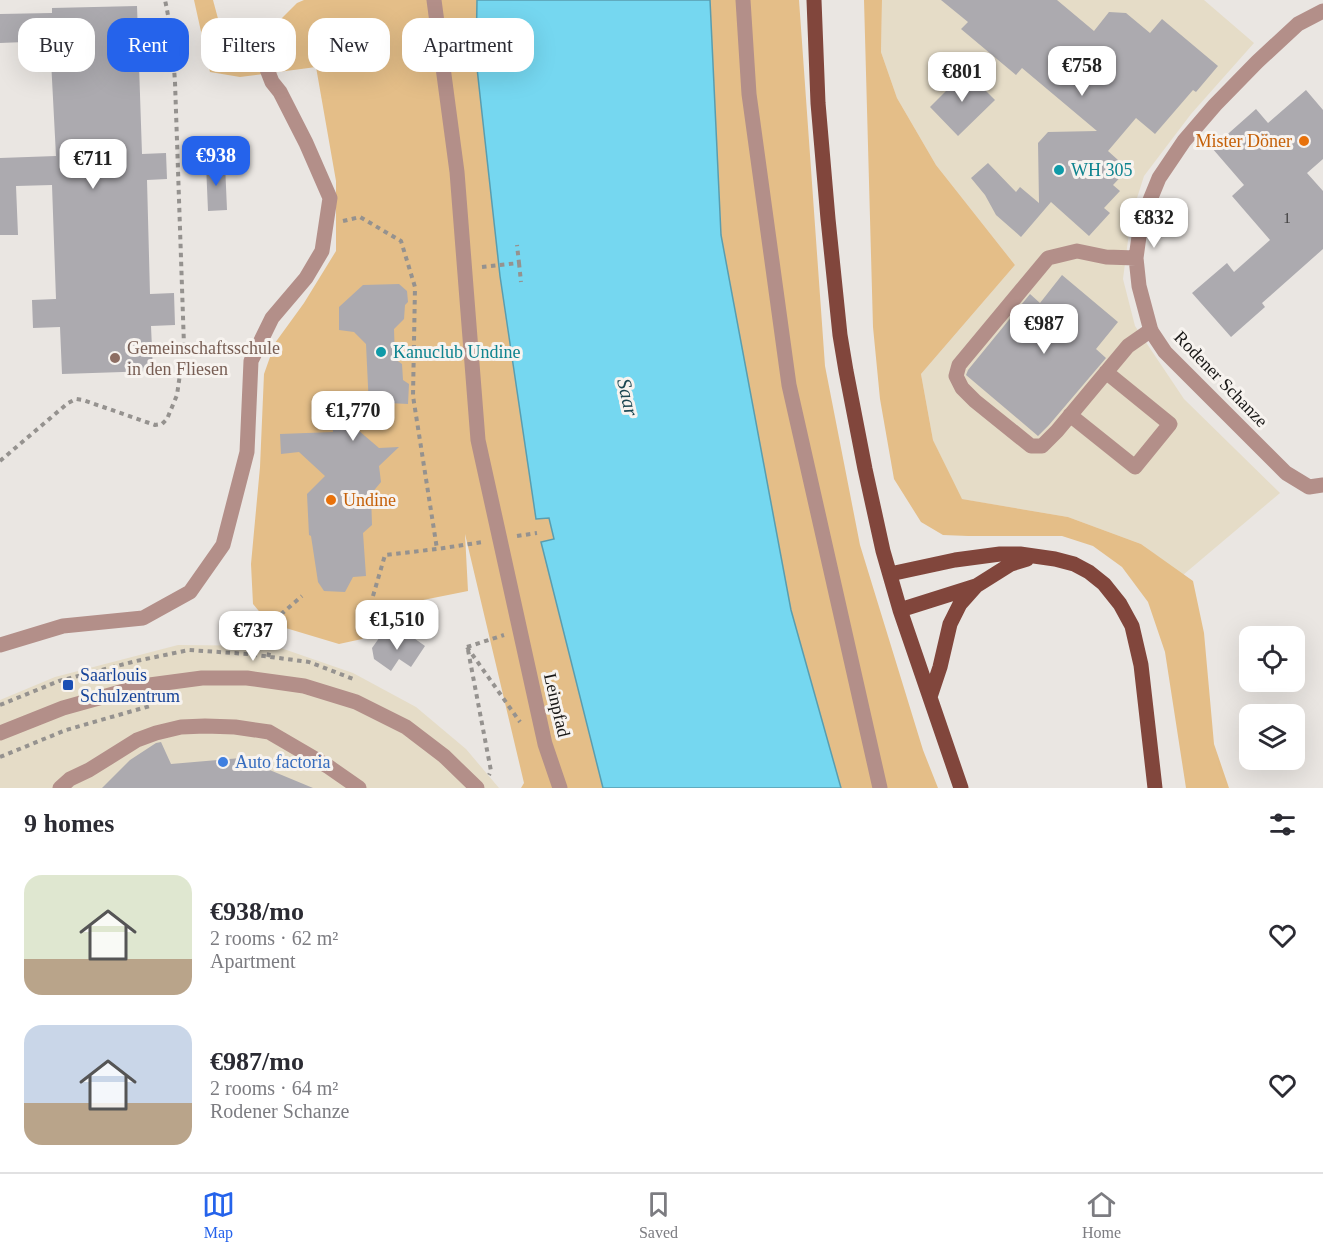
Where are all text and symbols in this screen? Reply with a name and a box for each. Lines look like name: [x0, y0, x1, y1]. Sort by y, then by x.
chip: Buy: [18, 18, 95, 72]
chip: Rent: [107, 18, 189, 72]
chip: Filters: [201, 18, 296, 72]
chip: New: [308, 18, 390, 72]
chip: Apartment: [402, 18, 534, 72]
pin: €758: [1046, 46, 1118, 97]
pin: €801: [926, 52, 998, 103]
text: €758: [1062, 54, 1102, 76]
text: €801: [942, 60, 982, 82]
place label: Mister Döner: [1196, 131, 1292, 151]
marker: Mister Döner: [1297, 134, 1311, 148]
pin: €938: [180, 136, 252, 187]
pin: €711: [57, 139, 129, 190]
text: €938: [196, 144, 236, 166]
text: €711: [74, 147, 112, 169]
place label: WH 305: [1071, 160, 1133, 180]
marker: WH 305: [1052, 163, 1066, 177]
pin: €832: [1118, 198, 1190, 249]
text: €832: [1134, 206, 1174, 228]
house number: 1: [1283, 210, 1291, 226]
pin: €987: [1008, 304, 1080, 355]
text: €987: [1024, 312, 1064, 334]
street label: Rodener Schanze: [1170, 327, 1272, 431]
place label: Gemeinschaftsschule in den Fliesen: [127, 338, 280, 379]
place label: Kanuclub Undine: [393, 342, 520, 362]
marker: Kanuclub Undine: [374, 345, 388, 359]
marker: Gemeinschaftsschule in den Fliesen: [108, 351, 122, 365]
water label: Saar: [613, 376, 643, 418]
pin: €1,770: [304, 391, 402, 442]
text: €1,770: [326, 399, 381, 421]
place label: Undine: [343, 490, 396, 510]
marker: Undine: [324, 493, 338, 507]
pin: €1,510: [348, 600, 446, 651]
text: €1,510: [370, 608, 425, 630]
pin: €737: [217, 611, 289, 662]
text: €737: [233, 619, 273, 641]
map controls: [1239, 626, 1305, 770]
button: locate: [1239, 626, 1305, 692]
place label: Saarlouis Schulzentrum: [80, 665, 180, 706]
street label: Leinpfad: [540, 671, 574, 739]
marker: Saarlouis Schulzentrum: [61, 678, 75, 692]
button: layers: [1239, 704, 1305, 770]
place label: Auto factoria: [235, 752, 330, 772]
marker: Auto factoria: [216, 755, 230, 769]
icon: filters: [1266, 808, 1299, 841]
text: 9 homes: [24, 809, 114, 838]
text: €938/mo: [210, 897, 304, 926]
icon: home: [72, 899, 144, 971]
icon: heart: [1266, 919, 1299, 952]
text: 2 rooms · 62 m²: [210, 927, 338, 949]
text: Apartment: [210, 950, 296, 972]
text: €987/mo: [210, 1047, 304, 1076]
icon: home: [72, 1049, 144, 1121]
icon: heart: [1266, 1069, 1299, 1102]
text: 2 rooms · 64 m²: [210, 1077, 338, 1099]
text: Rodener Schanze: [210, 1100, 349, 1122]
tab: Map: [202, 1188, 235, 1242]
tab: Saved: [639, 1188, 678, 1242]
tab: Home: [1082, 1188, 1121, 1242]

